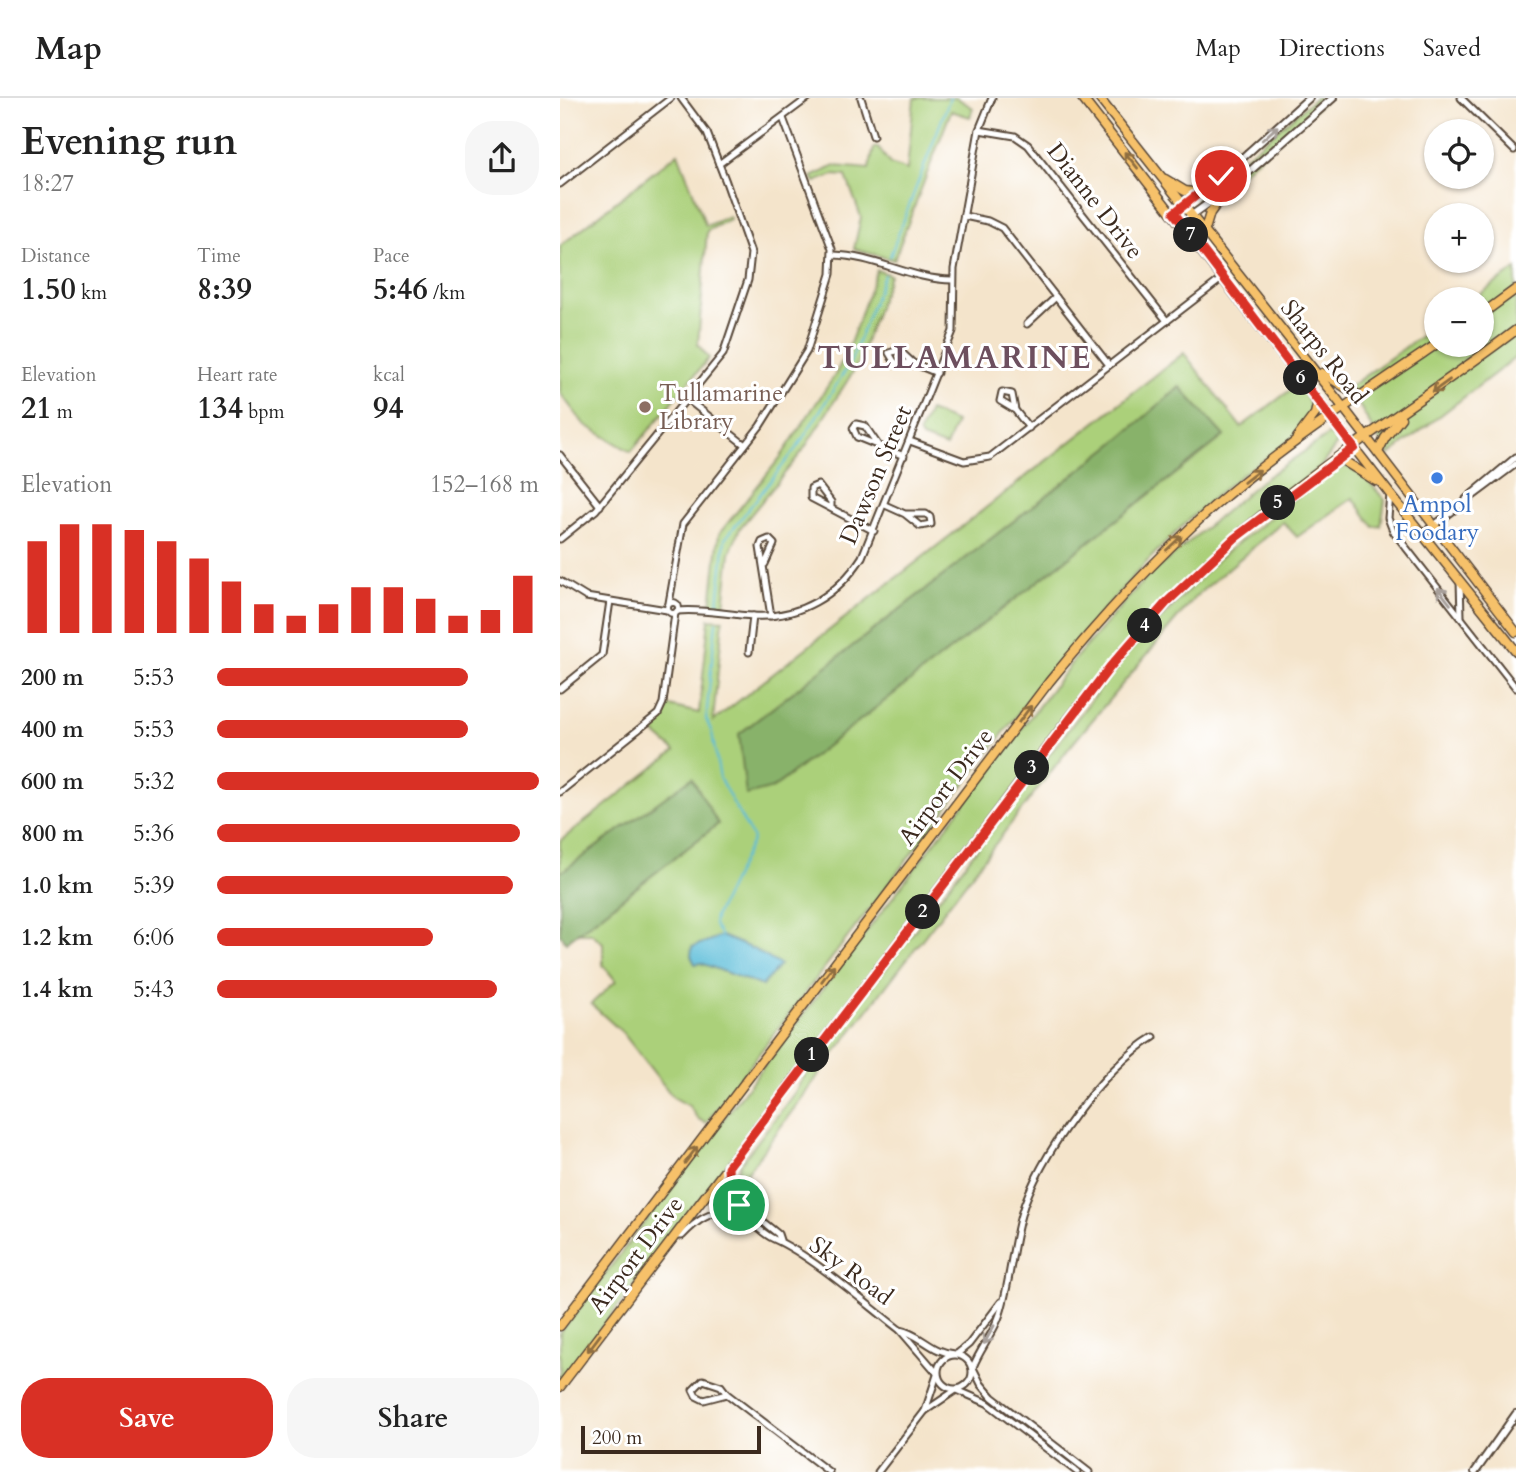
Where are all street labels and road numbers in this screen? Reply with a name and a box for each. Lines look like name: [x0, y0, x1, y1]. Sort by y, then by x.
street label: Dianne Drive: [1039, 136, 1151, 266]
street label: Sharps Road: [1273, 293, 1375, 411]
street label: Dawson Street: [832, 400, 920, 550]
street label: Airport Drive: [891, 722, 1001, 852]
street label: Airport Drive: [581, 1190, 691, 1320]
street label: Sky Road: [802, 1229, 900, 1313]

